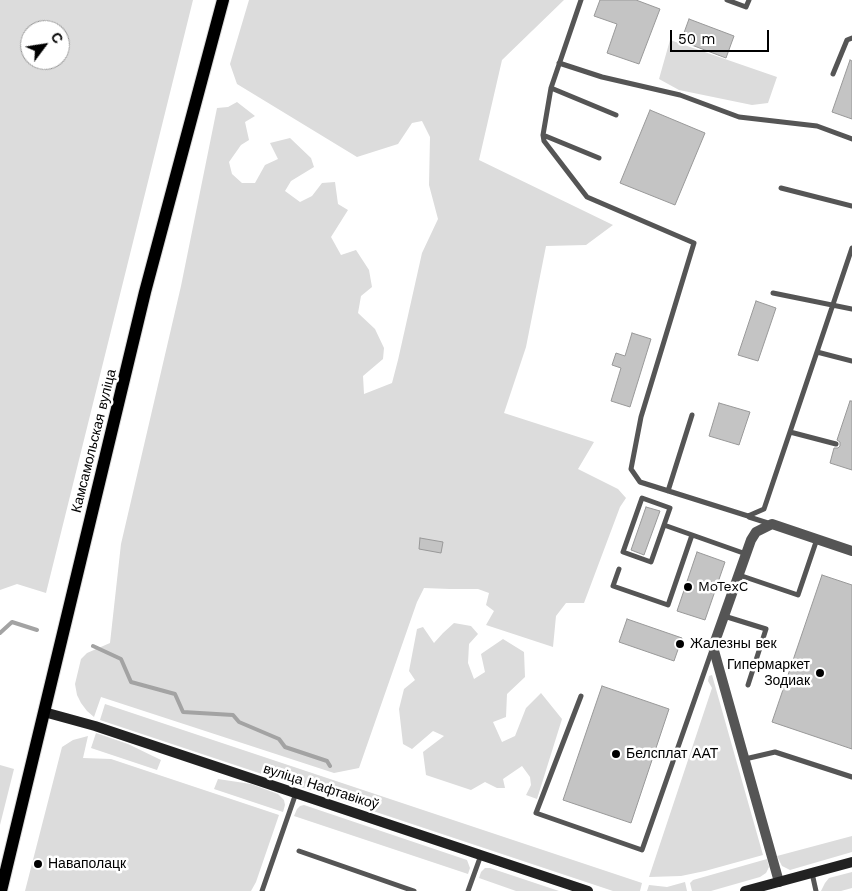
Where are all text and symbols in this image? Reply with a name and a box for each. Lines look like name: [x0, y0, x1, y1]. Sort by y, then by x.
north arrow: [20, 20, 70, 70]
scale bar: [672, 20, 771, 52]
text: С: [48, 29, 66, 46]
text: 50 m: [678, 30, 715, 48]
street label: Камсамольская вуліца: [68, 367, 120, 515]
place label: MoTexC: [698, 579, 748, 595]
marker: MoTexC: [682, 581, 694, 593]
place label: Жалезны век: [690, 636, 777, 652]
marker: Жалезны век: [674, 638, 686, 650]
place label: Гипермаркет Зодиак: [727, 657, 810, 690]
marker: Гипермаркет Зодиак: [814, 667, 826, 679]
place label: Белсплат ААТ: [626, 746, 718, 762]
marker: Белсплат ААТ: [610, 748, 622, 760]
street label: вуліца Нафтавікоў: [261, 760, 381, 814]
place label: Наваполацк: [48, 856, 126, 872]
marker: Наваполацк: [32, 858, 44, 870]

